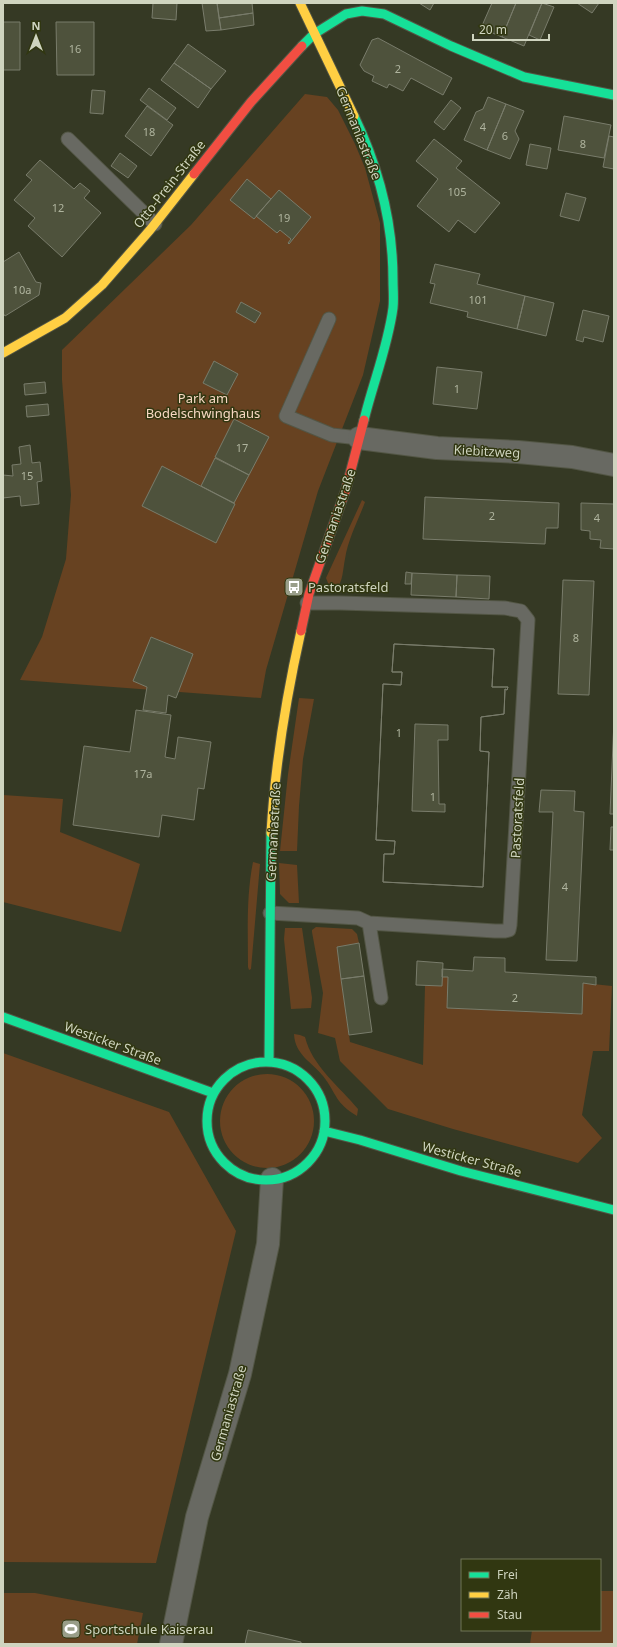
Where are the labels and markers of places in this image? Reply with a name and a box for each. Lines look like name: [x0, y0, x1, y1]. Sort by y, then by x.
bus stop icon: Pastoratsfeld: [283, 576, 305, 598]
place label: Pastoratsfeld: [308, 578, 388, 596]
sports icon: Sportschule Kaiserau: [60, 1618, 82, 1640]
place label: Sportschule Kaiserau: [85, 1620, 213, 1638]

